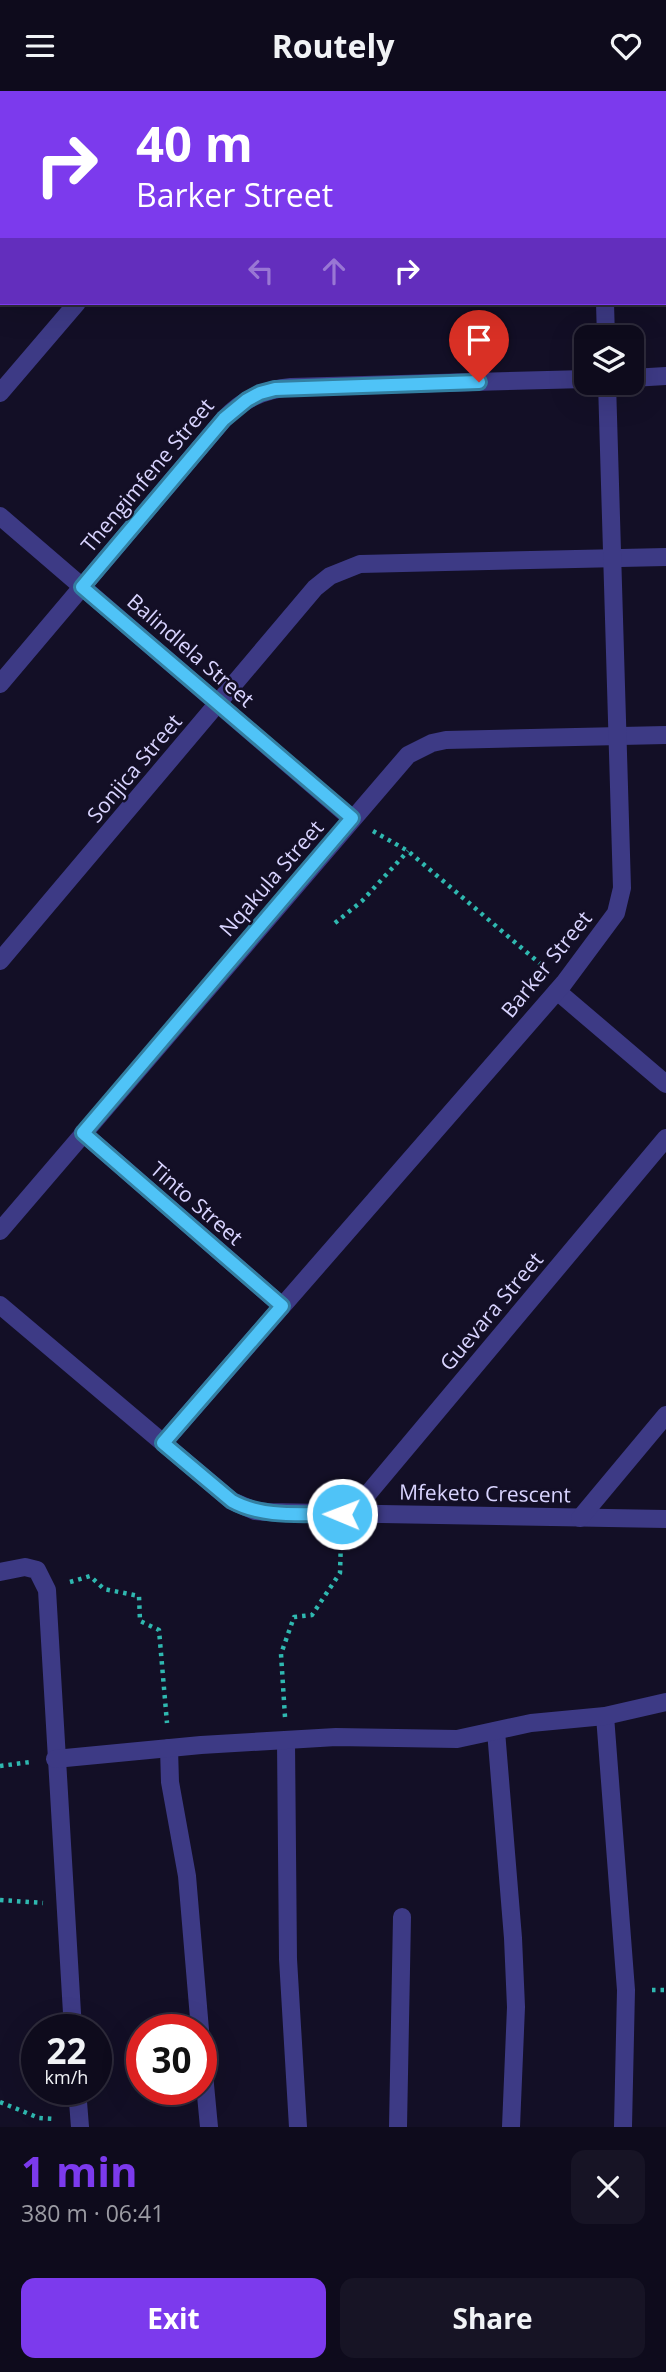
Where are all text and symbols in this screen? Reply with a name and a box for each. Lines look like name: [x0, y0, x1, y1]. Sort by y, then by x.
text: Routely: [272, 24, 394, 67]
icon: menu: [21, 27, 59, 65]
icon: heart: [607, 27, 645, 65]
text: 40 m: [136, 110, 253, 176]
icon: right: [21, 119, 112, 210]
text: Barker Street: [136, 173, 333, 216]
icon: left: [242, 252, 280, 290]
icon: ahead: [315, 252, 353, 290]
icon: right: [388, 252, 426, 290]
pin: [449, 310, 509, 382]
icon: arrive: [460, 321, 498, 359]
map controls: [574, 325, 644, 395]
button: layers: [574, 325, 644, 395]
street label: Thengimfene Street: [74, 392, 220, 558]
street label: Balindlela Street: [122, 587, 260, 713]
street label: Sonjica Street: [80, 708, 188, 828]
street label: Nqakula Street: [213, 814, 329, 942]
street label: Barker Street: [494, 905, 598, 1023]
street label: Tinto Street: [145, 1155, 249, 1251]
street label: Guevara Street: [433, 1246, 549, 1376]
position arrow: [305, 1477, 379, 1551]
street label: Mfeketo Crescent: [399, 1478, 571, 1508]
speed limit sign: 30: [126, 2014, 217, 2105]
text: 22: [46, 2027, 87, 2074]
text: km/h: [45, 2065, 88, 2089]
text: 1 min: [21, 2142, 138, 2199]
button: close: [571, 2150, 645, 2224]
text: 380 m · 06:41: [21, 2197, 164, 2229]
button: Exit: [21, 2278, 326, 2358]
button: Share: [340, 2278, 645, 2358]

